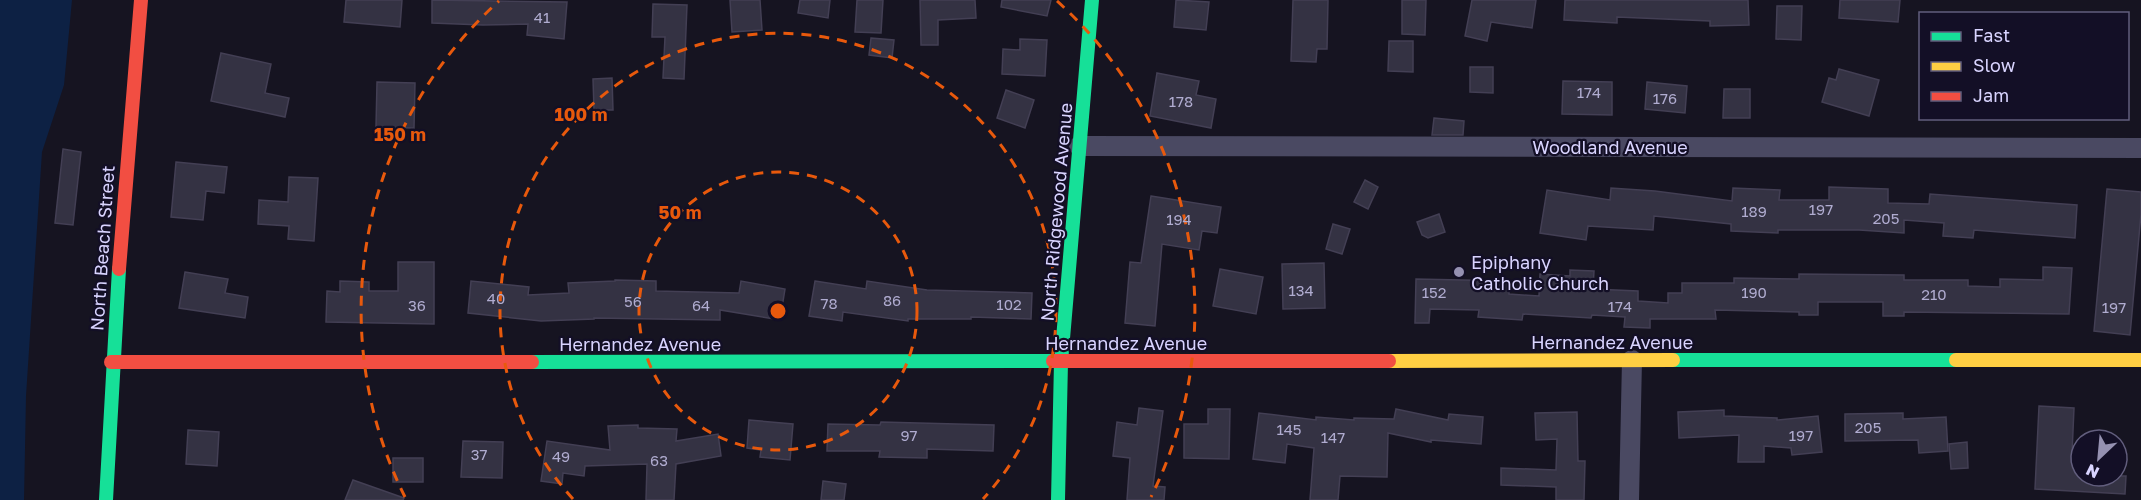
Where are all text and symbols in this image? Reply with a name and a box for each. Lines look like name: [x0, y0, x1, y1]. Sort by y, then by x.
house number: 41: [534, 8, 550, 26]
legend: [1919, 12, 2129, 120]
text: Fast: [1973, 24, 2010, 46]
text: Slow: [1973, 54, 2016, 76]
house number: 174: [1577, 83, 1601, 101]
text: Jam: [1973, 84, 2009, 106]
house number: 176: [1653, 89, 1677, 107]
house number: 178: [1169, 92, 1193, 110]
street label: North Ridgewood Avenue: [1035, 102, 1077, 322]
text: 100 m: [555, 103, 607, 125]
text: 150 m: [374, 123, 426, 145]
street label: Woodland Avenue: [1532, 136, 1688, 158]
street label: North Beach Street: [85, 164, 119, 332]
house number: 197: [1809, 200, 1833, 218]
text: 50 m: [659, 201, 701, 223]
house number: 189: [1741, 202, 1767, 220]
house number: 205: [1873, 209, 1899, 227]
house number: 194: [1166, 210, 1192, 228]
place label: Epiphany Catholic Church: [1471, 251, 1609, 294]
marker: Epiphany Catholic Church: [1452, 265, 1466, 279]
house number: 134: [1288, 281, 1314, 299]
house number: 152: [1422, 283, 1446, 301]
house number: 190: [1741, 283, 1767, 301]
house number: 210: [1921, 285, 1947, 303]
house number: 40: [487, 289, 505, 307]
house number: 86: [883, 291, 901, 309]
house number: 56: [624, 292, 642, 310]
house number: 78: [820, 294, 838, 312]
house number: 102: [996, 295, 1022, 313]
house number: 36: [408, 296, 426, 314]
house number: 64: [692, 296, 710, 314]
house number: 174: [1608, 297, 1632, 315]
house number: 197: [2102, 298, 2126, 316]
centre of rings: [768, 301, 788, 321]
street label: Hernandez Avenue: [1531, 331, 1693, 353]
street label: Hernandez Avenue: [1045, 332, 1207, 354]
street label: Hernandez Avenue: [559, 333, 721, 355]
house number: 205: [1855, 418, 1881, 436]
house number: 145: [1276, 420, 1302, 438]
house number: 97: [900, 426, 918, 444]
house number: 197: [1789, 426, 1813, 444]
house number: 147: [1321, 428, 1345, 446]
north arrow: [2069, 428, 2129, 488]
house number: 37: [471, 445, 487, 463]
house number: 49: [552, 447, 570, 465]
house number: 63: [650, 451, 668, 469]
text: N: [2083, 460, 2102, 483]

